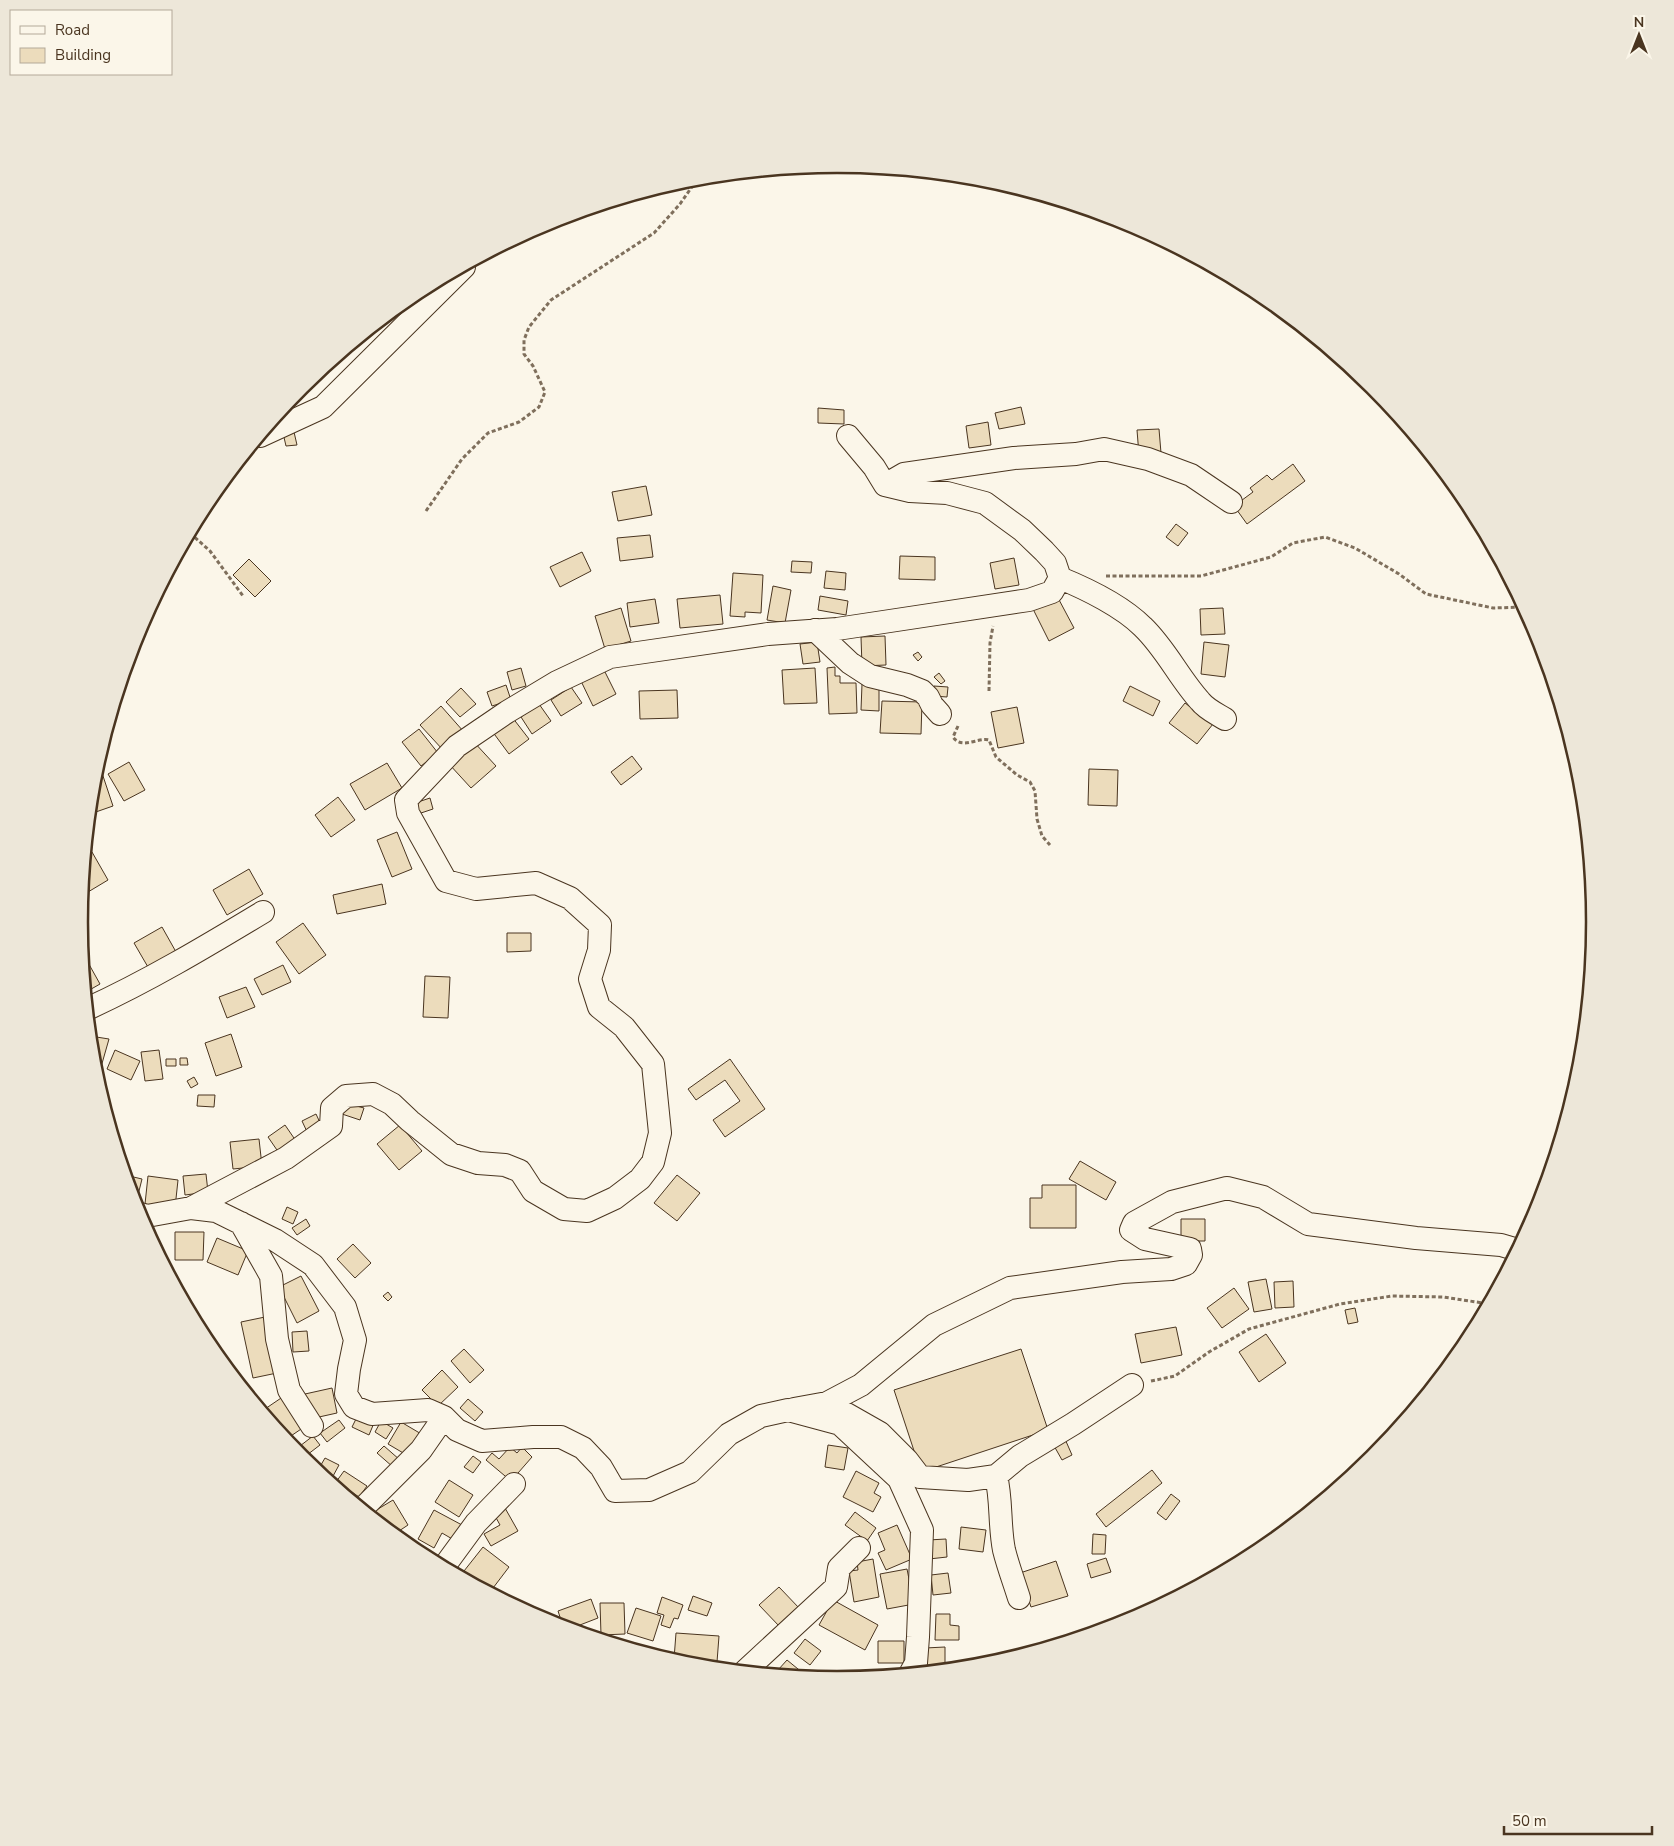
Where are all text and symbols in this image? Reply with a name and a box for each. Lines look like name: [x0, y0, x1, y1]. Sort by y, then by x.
legend: [10, 10, 172, 75]
north arrow: [1614, 10, 1664, 60]
text: N: [1634, 13, 1644, 32]
text: Road: [55, 20, 90, 40]
text: Building: [55, 45, 111, 65]
scale bar: [1504, 1804, 1652, 1836]
text: 50 m: [1512, 1811, 1547, 1831]

